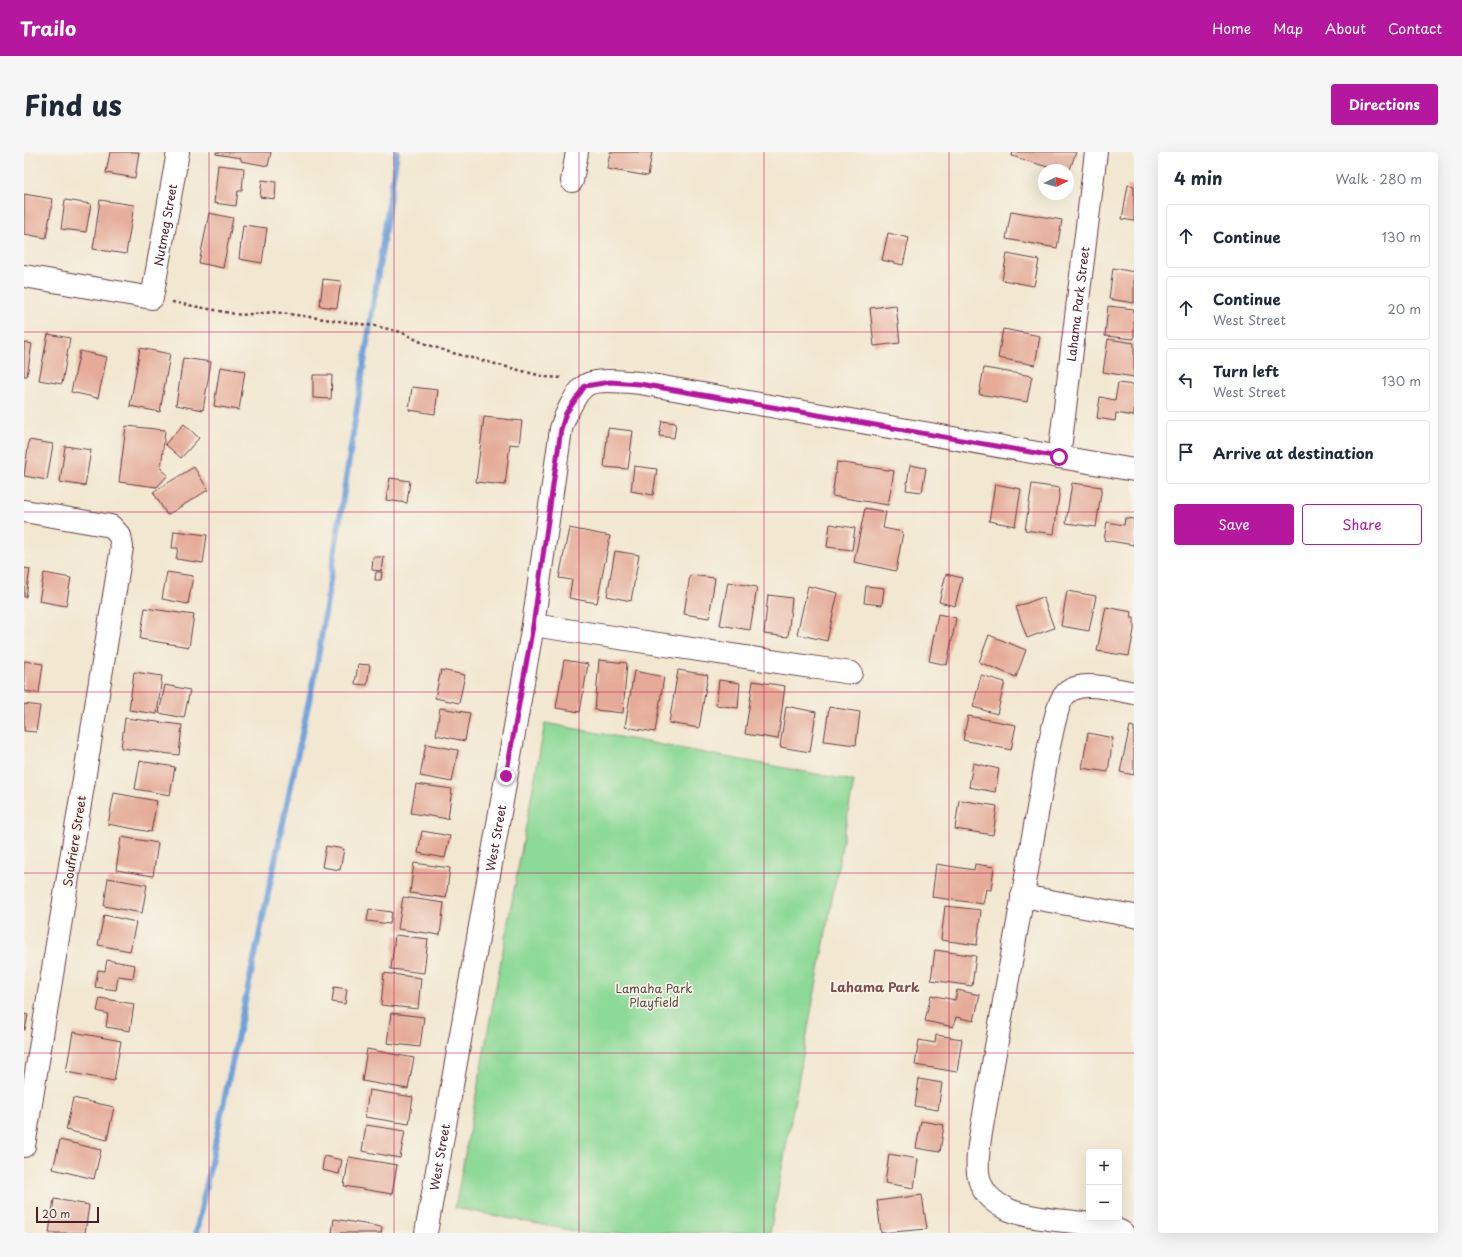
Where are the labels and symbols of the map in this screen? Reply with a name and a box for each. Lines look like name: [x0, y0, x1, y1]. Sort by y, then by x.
north arrow: [1038, 164, 1074, 200]
street label: Nutmeg Street: [149, 182, 181, 268]
street label: Lahama Park Street: [1062, 245, 1093, 363]
route start: [1050, 448, 1068, 466]
route end: [497, 767, 515, 785]
street label: Soufriere Street: [58, 794, 90, 888]
street label: West Street: [481, 803, 510, 873]
district label: Lahama Park: [830, 977, 920, 996]
park label: Lamaha Park Playfield: [615, 979, 693, 1011]
street label: West Street: [425, 1122, 454, 1192]
scale bar: [36, 1205, 99, 1224]

